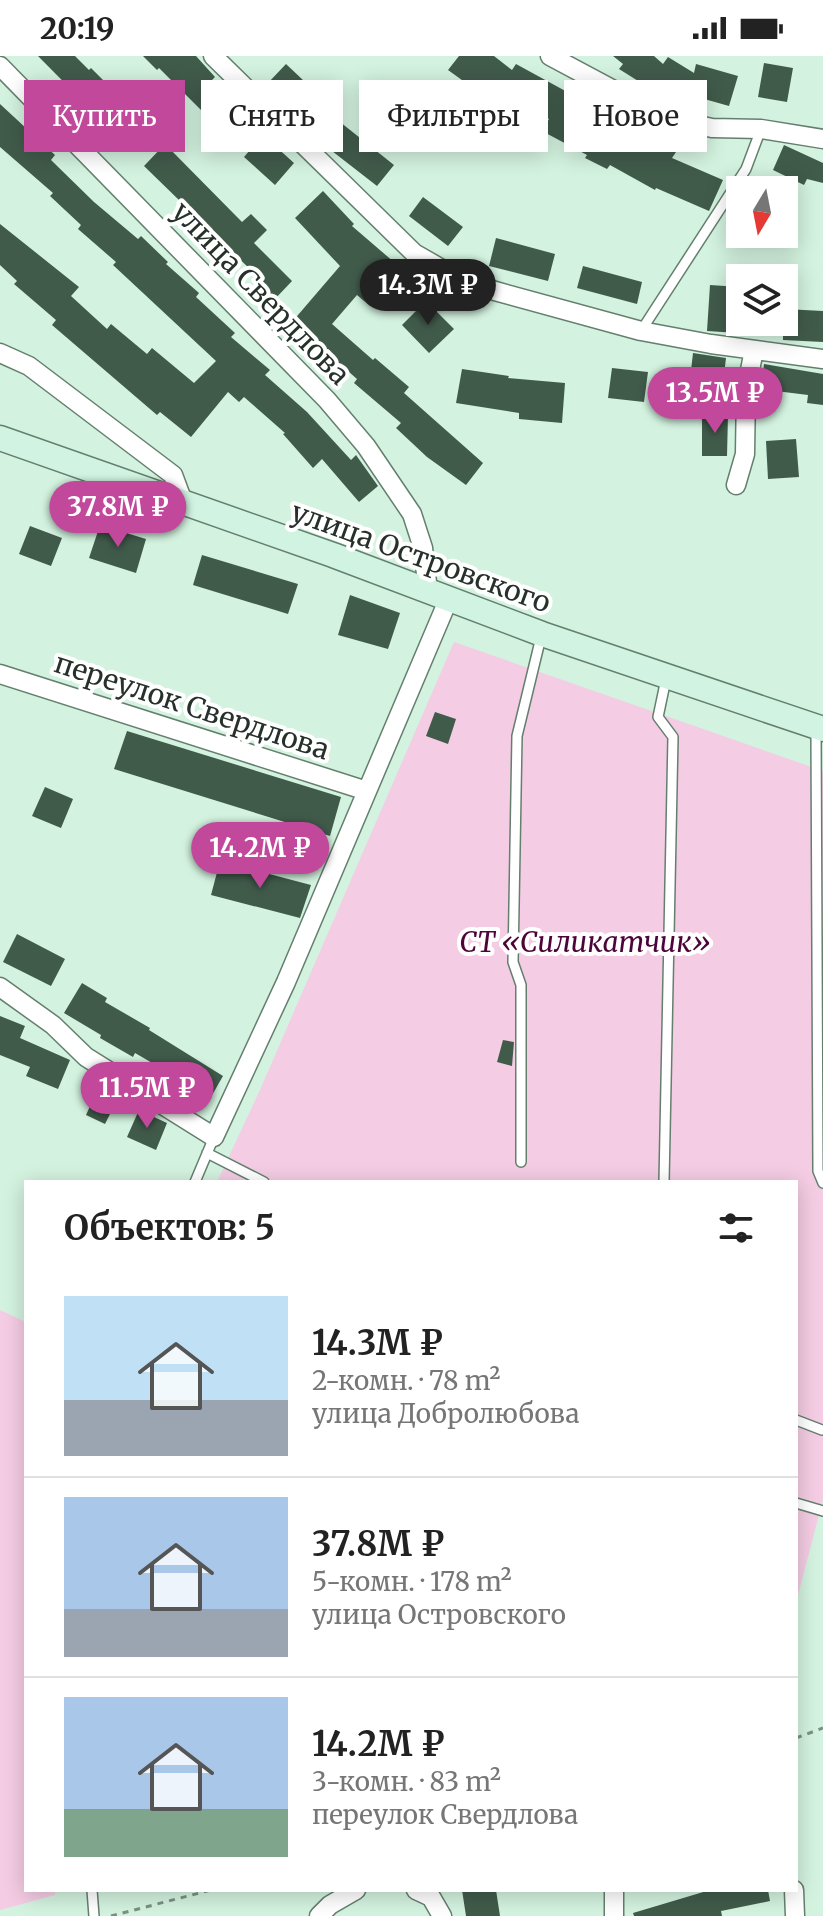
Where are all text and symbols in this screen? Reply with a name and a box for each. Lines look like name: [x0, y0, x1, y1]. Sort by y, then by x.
text: 20:19: [40, 9, 114, 47]
chip: Купить: [24, 80, 185, 152]
chip: Снять: [201, 80, 343, 152]
chip: Фильтры: [359, 80, 548, 152]
chip: Новое: [564, 80, 707, 152]
north arrow: [726, 176, 798, 248]
map controls: [726, 176, 798, 336]
street label: улица Свердлова: [164, 194, 358, 392]
pin: 14.3M ₽: [354, 259, 502, 327]
button: layers: [726, 264, 798, 336]
text: 14.3M ₽: [378, 268, 478, 301]
pin: 13.5M ₽: [641, 367, 789, 435]
text: 13.5M ₽: [666, 376, 764, 409]
pin: 37.8M ₽: [44, 481, 192, 549]
text: 37.8M ₽: [67, 490, 169, 523]
street label: улица Островского: [286, 493, 556, 621]
street label: переулок Свердлова: [50, 645, 334, 767]
pin: 14.2M ₽: [186, 822, 334, 890]
text: 14.2M ₽: [209, 831, 311, 864]
park label: СТ «Силикатчик»: [459, 924, 711, 960]
pin: 11.5M ₽: [73, 1062, 221, 1130]
text: 11.5M ₽: [99, 1071, 195, 1104]
icon: filters: [714, 1206, 758, 1250]
text: Объектов: 5: [64, 1207, 275, 1249]
text: 14.3M ₽: [312, 1322, 443, 1364]
icon: home: [128, 1328, 224, 1424]
text: 2-комн. · 78 m²: [312, 1364, 500, 1397]
text: улица Добролюбова: [312, 1397, 579, 1430]
text: 37.8M ₽: [312, 1523, 444, 1565]
icon: home: [128, 1529, 224, 1625]
text: 5-комн. · 178 m²: [312, 1565, 512, 1598]
text: улица Островского: [312, 1598, 566, 1631]
text: 14.2M ₽: [312, 1723, 445, 1765]
icon: home: [128, 1729, 224, 1825]
text: 3-комн. · 83 m²: [312, 1765, 501, 1798]
text: переулок Свердлова: [312, 1798, 578, 1831]

